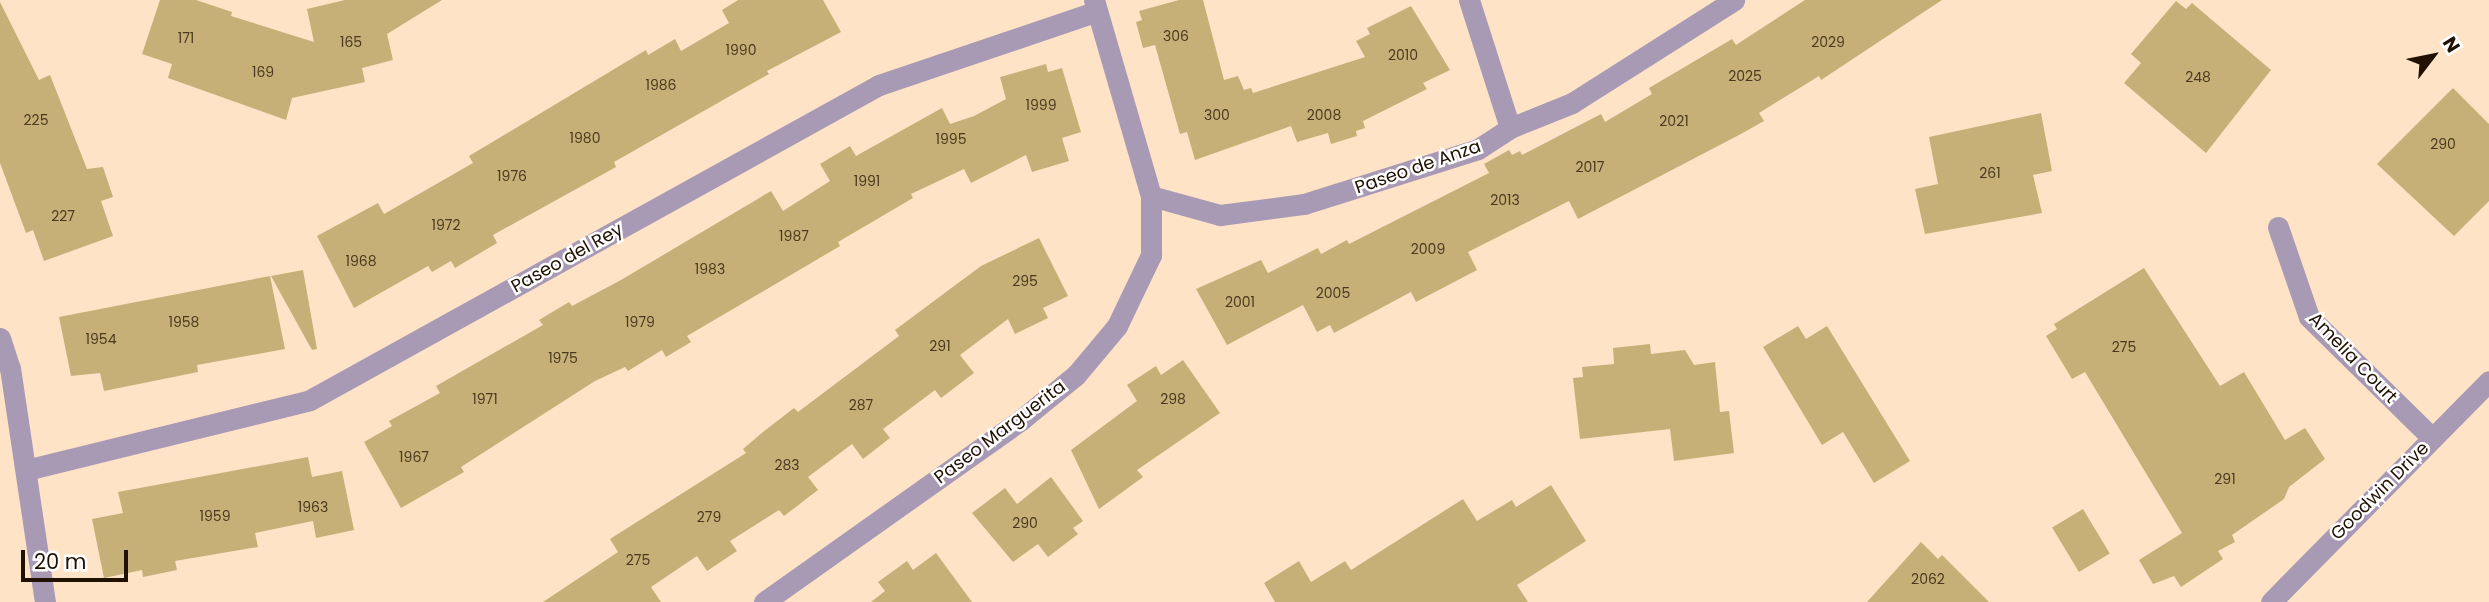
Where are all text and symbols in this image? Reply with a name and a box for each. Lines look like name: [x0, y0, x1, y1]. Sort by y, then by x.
north arrow: [2398, 21, 2468, 91]
house number: 306: [1163, 28, 1189, 44]
house number: 171: [178, 30, 194, 46]
text: N: [2436, 31, 2466, 58]
house number: 165: [340, 34, 362, 50]
house number: 2029: [1811, 34, 1845, 50]
house number: 1990: [726, 42, 756, 58]
house number: 2010: [1388, 47, 1418, 63]
house number: 169: [252, 64, 274, 80]
house number: 2025: [1728, 68, 1762, 84]
house number: 248: [2185, 69, 2211, 85]
house number: 1986: [645, 77, 677, 93]
house number: 1999: [1026, 97, 1056, 113]
house number: 300: [1204, 107, 1230, 123]
house number: 2008: [1307, 107, 1341, 123]
house number: 225: [24, 112, 48, 128]
house number: 2021: [1659, 113, 1689, 129]
house number: 1980: [570, 130, 600, 146]
house number: 1995: [936, 131, 966, 147]
street label: Paseo de Anza: [1352, 135, 1484, 199]
house number: 290: [2430, 136, 2456, 152]
house number: 2017: [1576, 159, 1604, 175]
house number: 261: [1979, 165, 2001, 181]
house number: 1976: [497, 168, 527, 184]
house number: 1991: [854, 173, 880, 189]
house number: 2013: [1490, 192, 1520, 208]
house number: 227: [51, 208, 75, 224]
house number: 1972: [432, 217, 460, 233]
street label: Paseo del Rey: [507, 218, 627, 298]
house number: 1987: [779, 228, 809, 244]
house number: 2009: [1411, 241, 1445, 257]
house number: 1968: [345, 253, 377, 269]
house number: 1983: [695, 261, 725, 277]
house number: 295: [1012, 273, 1038, 289]
house number: 2005: [1316, 285, 1350, 301]
house number: 2001: [1225, 294, 1255, 310]
street label: Amelia Court: [2304, 308, 2402, 408]
house number: 1958: [169, 314, 199, 330]
house number: 1979: [625, 314, 655, 330]
house number: 1954: [86, 331, 116, 347]
house number: 291: [929, 338, 951, 354]
house number: 275: [2112, 339, 2136, 355]
house number: 1975: [548, 350, 578, 366]
street label: Paseo Marguerita: [930, 376, 1070, 488]
house number: 1971: [472, 391, 498, 407]
house number: 298: [1160, 391, 1186, 407]
house number: 287: [849, 397, 873, 413]
street label: Goodwin Drive: [2326, 437, 2434, 545]
house number: 1967: [399, 449, 429, 465]
house number: 283: [774, 457, 800, 473]
house number: 291: [2214, 471, 2236, 487]
house number: 1963: [298, 499, 328, 515]
house number: 1959: [200, 508, 230, 524]
house number: 279: [697, 509, 721, 525]
house number: 290: [1012, 515, 1038, 531]
scale bar: [24, 536, 131, 580]
text: 20 m: [34, 547, 87, 576]
house number: 275: [626, 552, 650, 568]
house number: 2062: [1911, 571, 1945, 587]

